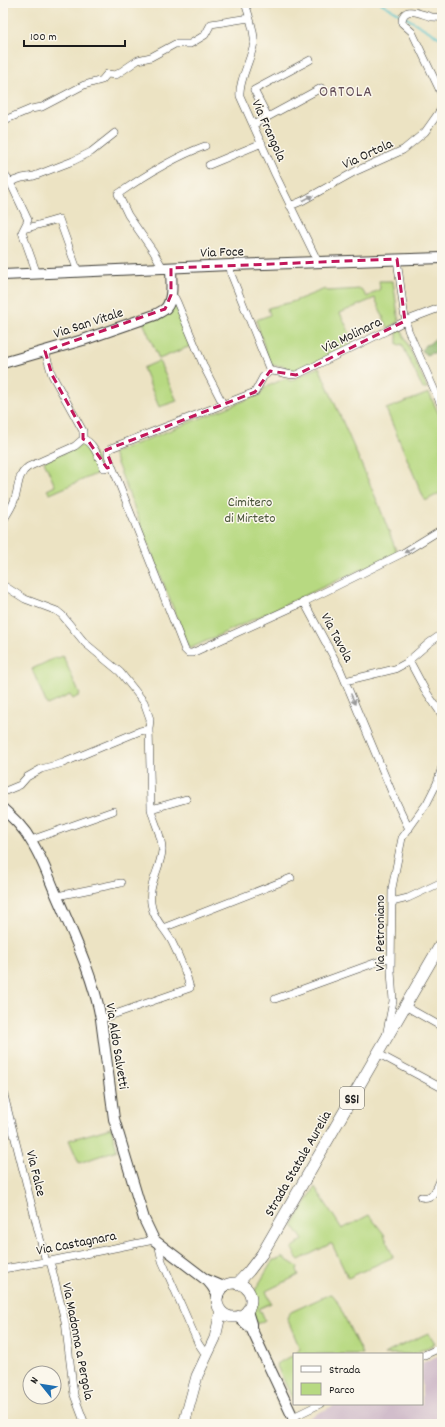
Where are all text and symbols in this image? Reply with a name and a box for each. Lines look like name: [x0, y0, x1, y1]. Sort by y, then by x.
scale bar: [24, 22, 125, 48]
text: 100 m: [30, 29, 57, 46]
district label: ORTOLA: [319, 81, 373, 104]
street label: Via Frangola: [246, 97, 291, 165]
street label: Via Ortola: [339, 134, 397, 175]
one-way arrow: [302, 195, 314, 201]
street label: Via Foce: [200, 242, 244, 264]
street label: Via San Vitale: [51, 303, 126, 345]
street label: Via Molinara: [319, 313, 385, 359]
park label: Cimitero di Mirteto: [224, 493, 276, 529]
one-way arrow: [403, 546, 415, 553]
street label: Via Tavola: [315, 610, 358, 667]
one-way arrow: [350, 694, 356, 706]
street label: Via Petroniano: [371, 895, 391, 971]
street label: Via Aldo Salvetti: [99, 1002, 133, 1091]
road number: SS1: [340, 1087, 364, 1109]
street label: Strada Statale Aurelia: [260, 1107, 337, 1221]
street label: Via Falce: [20, 1148, 50, 1199]
street label: Via Castagnara: [35, 1226, 119, 1262]
street label: Via Madonna a Pergola: [56, 1281, 98, 1402]
legend: [293, 1353, 423, 1405]
text: Strada: [329, 1362, 360, 1379]
north arrow: [22, 1365, 62, 1405]
text: N: [27, 1374, 44, 1387]
text: Parco: [329, 1382, 355, 1399]

